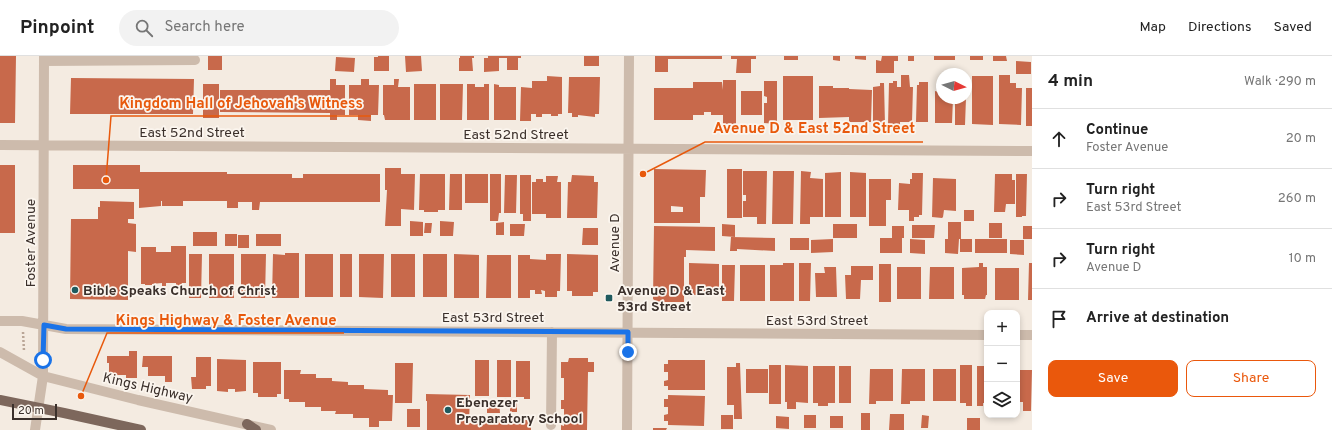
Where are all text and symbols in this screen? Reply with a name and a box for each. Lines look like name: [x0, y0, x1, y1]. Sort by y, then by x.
search box: [119, 10, 399, 46]
text: Pinpoint: [20, 16, 95, 40]
icon: search: [133, 17, 155, 39]
text: Search here: [165, 18, 245, 37]
text: Map: [1140, 19, 1166, 36]
text: Directions: [1188, 19, 1252, 36]
text: Saved: [1274, 19, 1312, 36]
north arrow: [936, 68, 972, 104]
text: 4 min: [1048, 71, 1093, 93]
text: Walk · 290 m: [1244, 74, 1316, 90]
callout: Kingdom Hall of Jehovah's Witness: [111, 89, 371, 116]
text: Kingdom Hall of Jehovah's Witness: [119, 95, 363, 114]
callout: Avenue D & East 52nd Street: [705, 115, 923, 142]
text: Avenue D & East 52nd Street: [713, 120, 915, 139]
text: Continue: [1086, 121, 1148, 140]
street label: East 52nd Street: [139, 125, 245, 142]
street label: East 52nd Street: [463, 127, 569, 144]
icon: ahead: [1048, 128, 1070, 150]
text: 20 m: [1286, 131, 1316, 147]
text: Foster Avenue: [1086, 140, 1168, 156]
text: Turn right: [1086, 181, 1155, 200]
icon: right: [1048, 188, 1070, 210]
text: 260 m: [1278, 191, 1316, 207]
street label: Foster Avenue: [23, 199, 40, 287]
text: East 53rd Street: [1086, 200, 1181, 216]
street label: Avenue D: [607, 213, 624, 273]
text: Turn right: [1086, 241, 1155, 260]
icon: right: [1048, 248, 1070, 270]
text: 10 m: [1289, 251, 1316, 267]
text: Avenue D: [1086, 260, 1141, 276]
place label: Bible Speaks Church of Christ: [83, 283, 276, 300]
place label: Avenue D & East 53rd Street: [617, 283, 725, 316]
marker: Bible Speaks Church of Christ: [70, 285, 80, 295]
marker: Avenue D & East 53rd Street: [604, 293, 614, 303]
callout: Kings Highway & Foster Avenue: [107, 306, 344, 333]
icon: arrive: [1048, 308, 1070, 330]
text: Arrive at destination: [1086, 309, 1229, 328]
street label: East 53rd Street: [442, 310, 544, 327]
map controls: [984, 310, 1020, 418]
button: +: [984, 310, 1020, 346]
text: Kings Highway & Foster Avenue: [115, 312, 337, 331]
street label: East 53rd Street: [766, 313, 868, 330]
route end: [619, 343, 637, 361]
button: −: [984, 346, 1020, 382]
route start: [34, 351, 52, 369]
button: Save: [1048, 360, 1178, 397]
button: Share: [1186, 360, 1316, 397]
street label: Kings Highway: [101, 370, 195, 407]
button: layers: [984, 382, 1020, 418]
place label: Ebenezer Preparatory School: [456, 395, 582, 428]
scale bar: [12, 402, 57, 421]
text: 20 m: [18, 404, 44, 418]
marker: Ebenezer Preparatory School: [443, 405, 453, 415]

